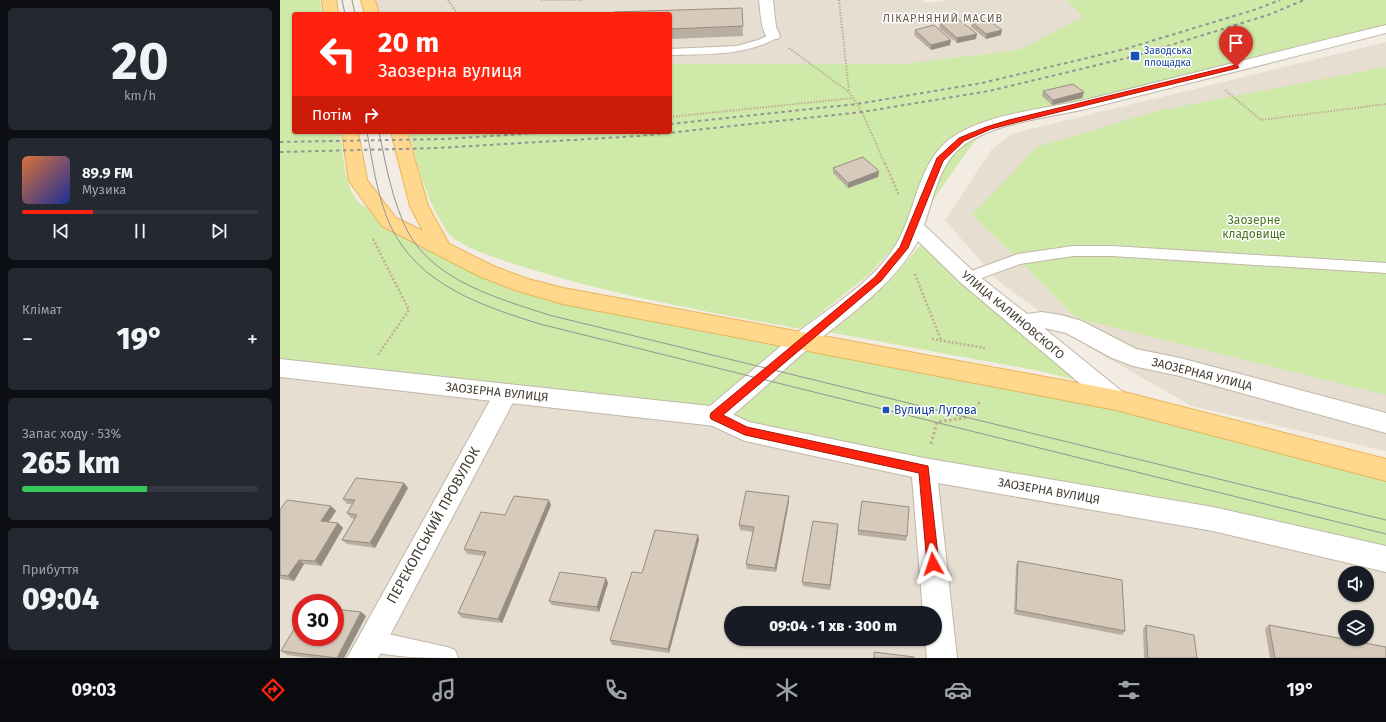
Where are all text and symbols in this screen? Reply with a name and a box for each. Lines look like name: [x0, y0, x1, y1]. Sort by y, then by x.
district label: ЛІКАРНЯНИЙ МАСИВ: [883, 12, 1003, 25]
text: 20 m: [378, 26, 439, 59]
pin: [1219, 26, 1253, 67]
icon: left: [312, 28, 364, 80]
text: 20: [111, 30, 169, 93]
icon: arrive: [1225, 32, 1247, 54]
place label: Заводська площадка: [1144, 45, 1192, 69]
marker: Заводська площадка: [1129, 50, 1141, 62]
text: Заозерна вулиця: [378, 60, 522, 82]
text: km/h: [124, 88, 156, 103]
icon: right: [360, 104, 382, 126]
text: Потім: [312, 106, 352, 124]
text: 89.9 FM: [82, 164, 133, 182]
text: Музика: [82, 182, 126, 197]
park label: Заозерне кладовище: [1222, 213, 1286, 241]
icon: previous: [50, 220, 72, 242]
icon: pause: [129, 220, 151, 242]
icon: next: [208, 220, 230, 242]
street label: УЛИЦА КАЛИНОВСКОГО: [959, 268, 1067, 362]
text: Клімат: [22, 302, 62, 317]
text: 19°: [117, 321, 163, 357]
text: −: [22, 326, 33, 353]
text: +: [247, 326, 258, 353]
street label: ЗАОЗЕРНАЯ УЛИЦА: [1150, 355, 1254, 393]
street label: ЗАОЗЕРНА ВУЛИЦЯ: [445, 380, 549, 404]
place label: Вулиця Лугова: [894, 403, 977, 417]
marker: Вулиця Лугова: [881, 405, 891, 415]
text: Запас ходу · 53%: [22, 426, 121, 441]
street label: ПЕРЕКОПСЬКИЙ ПРОВУЛОК: [383, 443, 484, 607]
text: 265 km: [22, 445, 120, 481]
street label: ЗАОЗЕРНА ВУЛИЦЯ: [997, 475, 1101, 507]
position arrow: [912, 543, 954, 585]
text: Прибуття: [22, 562, 79, 577]
map controls: [1338, 566, 1374, 646]
button: sound: [1338, 566, 1374, 602]
text: 09:04: [22, 581, 99, 617]
speed limit sign: 30: [292, 594, 344, 646]
button: layers: [1338, 610, 1374, 646]
text: 09:04 · 1 хв · 300 m: [769, 617, 897, 635]
icon: directions: [259, 676, 287, 704]
icon: music: [430, 676, 458, 704]
icon: phone: [602, 676, 630, 704]
icon: climate: [773, 676, 801, 704]
icon: car: [944, 676, 972, 704]
icon: filters: [1115, 676, 1143, 704]
text: 09:03: [72, 679, 116, 701]
text: 19°: [1286, 679, 1314, 701]

